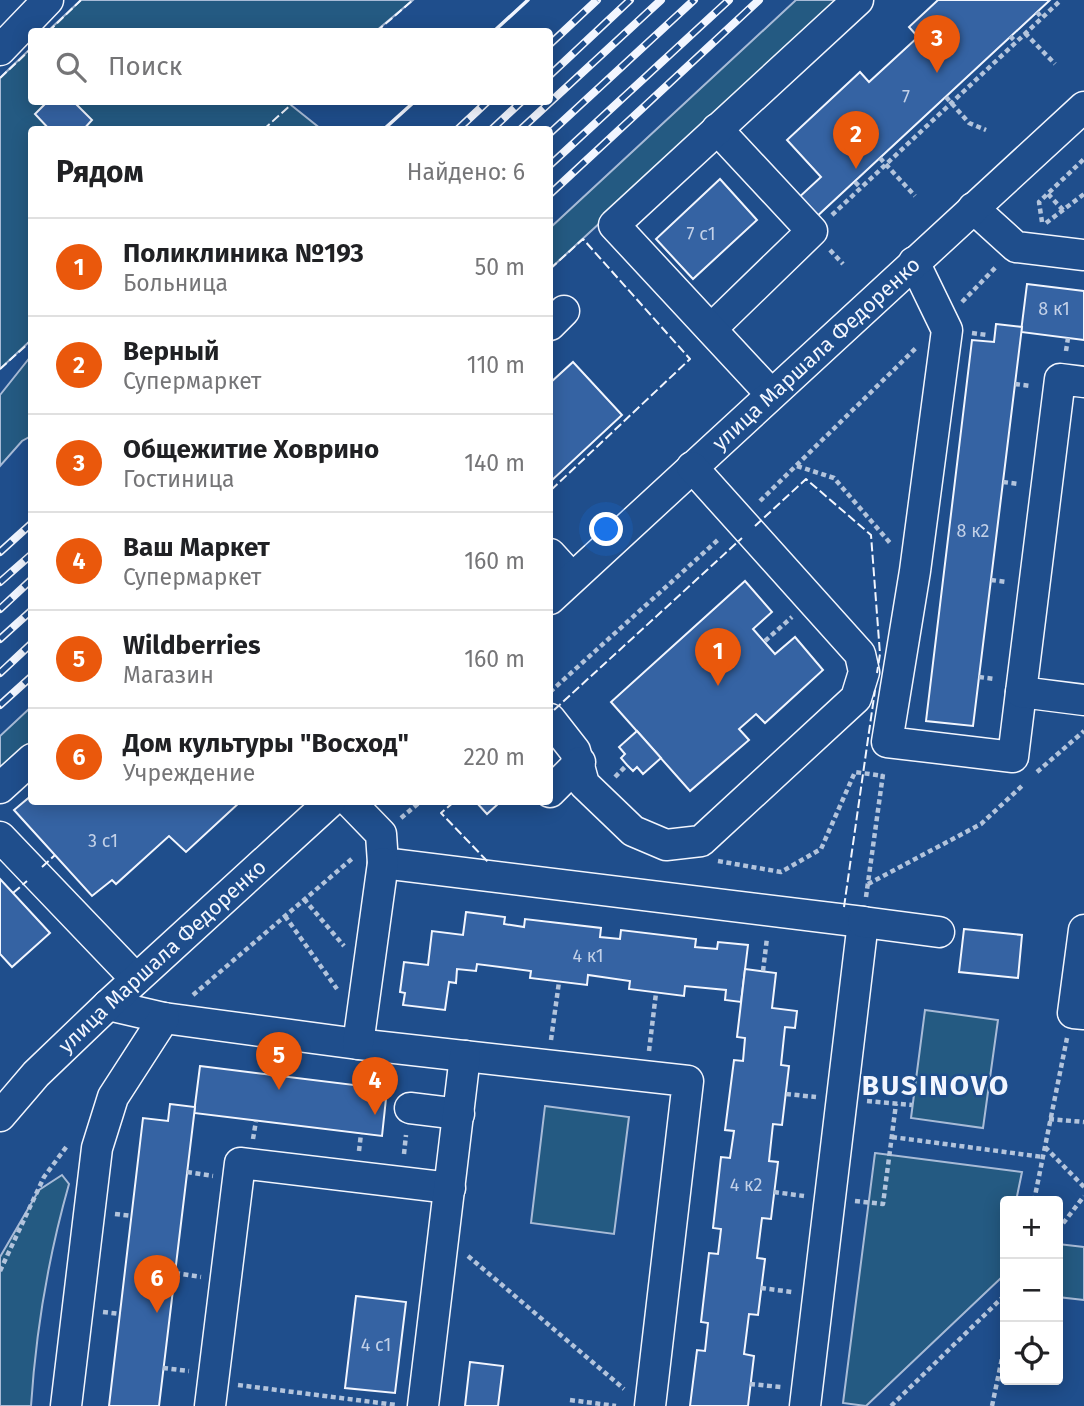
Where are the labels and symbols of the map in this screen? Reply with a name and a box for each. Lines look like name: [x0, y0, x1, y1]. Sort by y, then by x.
pin: 3: [914, 15, 960, 73]
house number: 7: [902, 86, 910, 108]
pin: 2: [833, 111, 879, 169]
house number: 7 с1: [687, 223, 715, 245]
street label: улица Маршала Федоренко: [707, 251, 926, 456]
house number: 8 к1: [1038, 298, 1070, 320]
your location: [589, 512, 623, 546]
house number: 8 к2: [957, 520, 990, 542]
pin: 1: [695, 628, 741, 686]
house number: 3 с1: [88, 830, 118, 852]
street label: улица Маршала Федоренко: [53, 854, 272, 1059]
house number: 4 к1: [572, 945, 604, 967]
pin: 5: [256, 1032, 302, 1090]
pin: 4: [352, 1057, 398, 1115]
district label: BUSINOVO: [862, 1069, 1010, 1102]
house number: 4 к2: [730, 1174, 762, 1196]
pin: 6: [134, 1255, 180, 1313]
house number: 4 с1: [361, 1334, 391, 1356]

